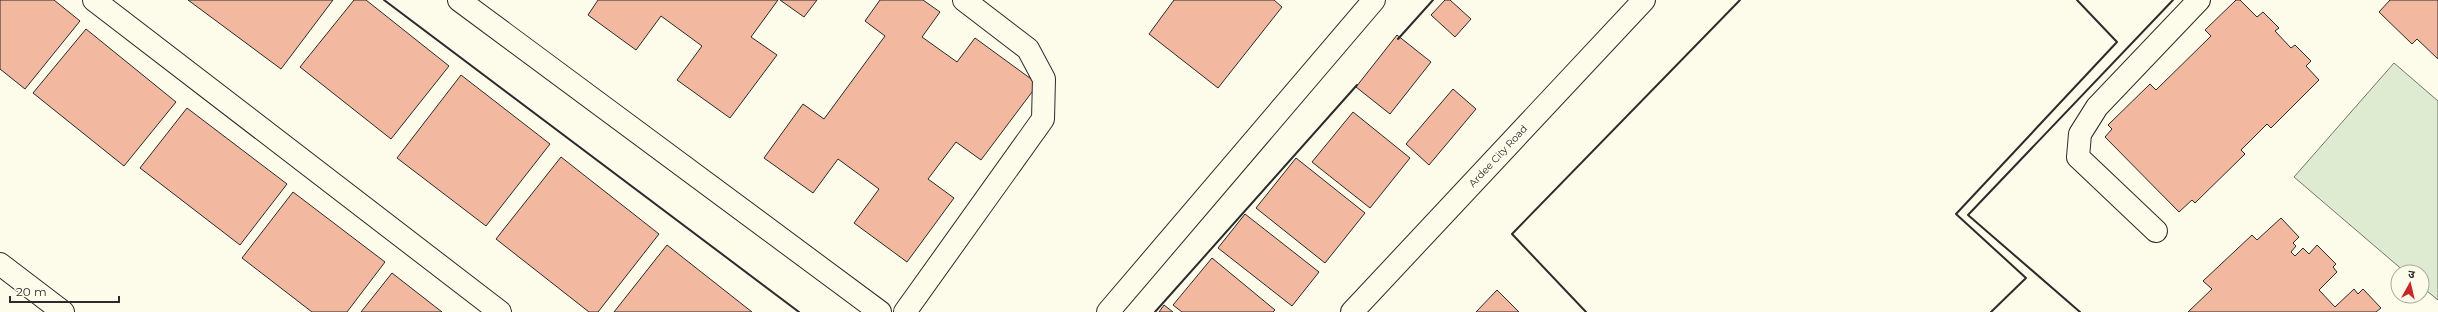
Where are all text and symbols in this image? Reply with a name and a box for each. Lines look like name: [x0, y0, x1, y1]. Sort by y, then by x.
street label: Ardee City Road: [1466, 122, 1530, 190]
north arrow: [2390, 264, 2430, 304]
text: उ: [2407, 267, 2416, 282]
scale bar: [10, 278, 119, 304]
text: 20 m: [16, 284, 47, 299]

